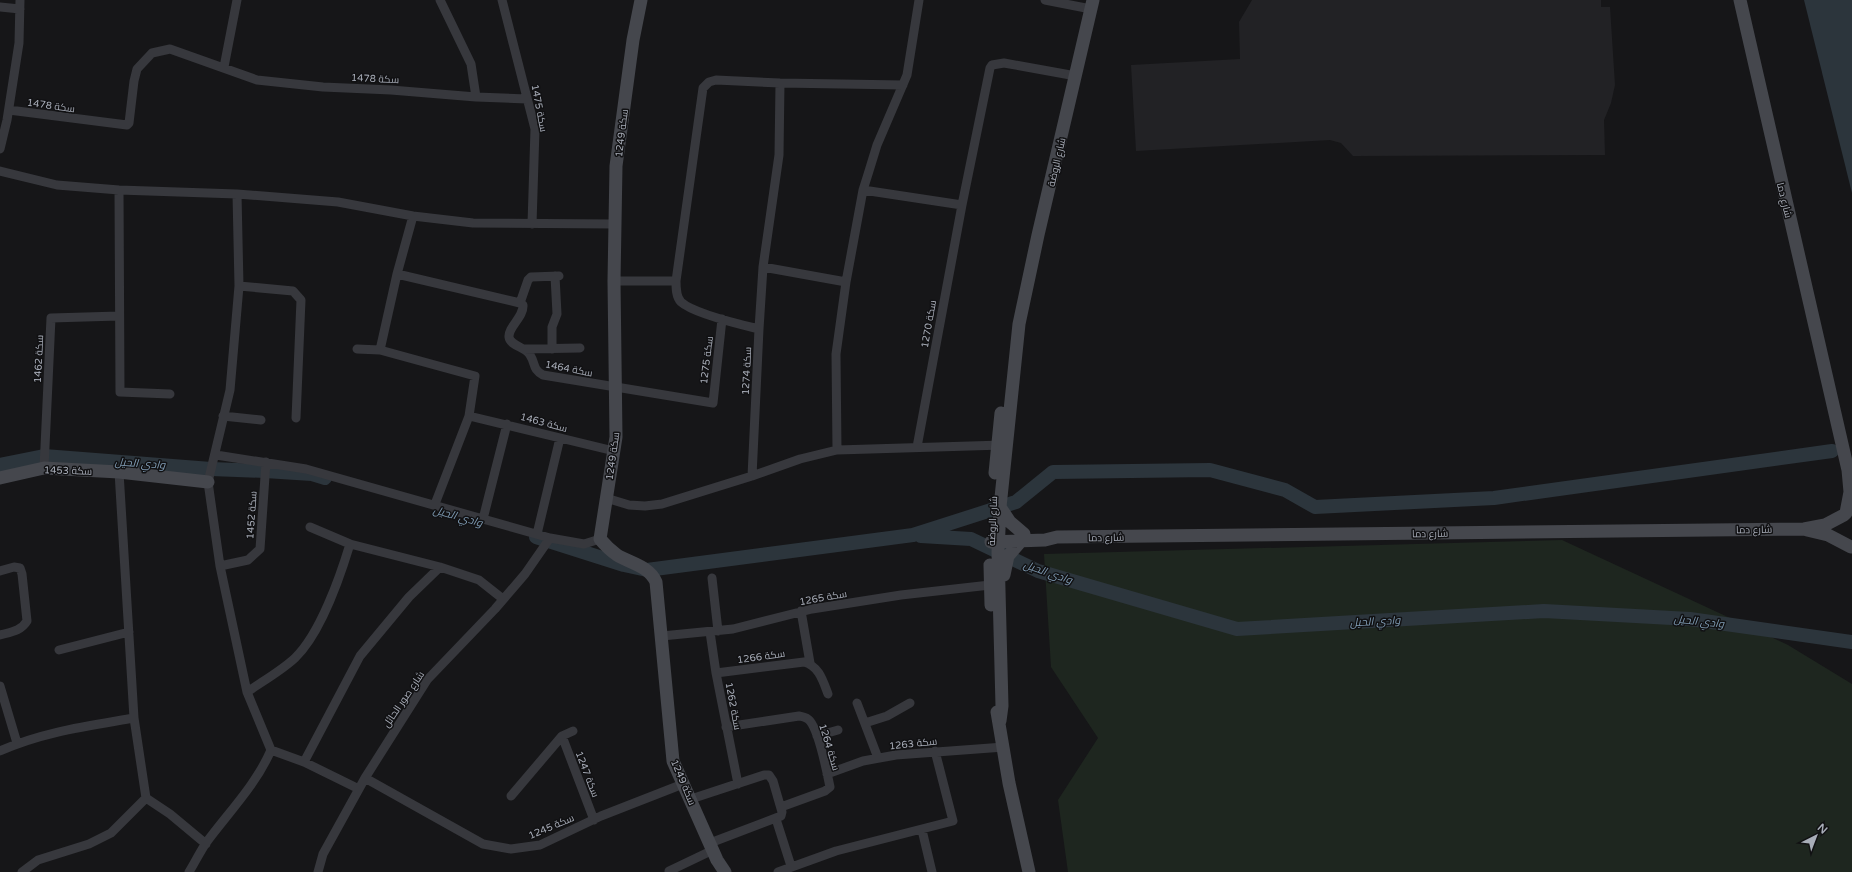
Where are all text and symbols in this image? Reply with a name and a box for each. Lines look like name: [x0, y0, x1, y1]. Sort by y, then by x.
street label: سكة 1478: [350, 72, 399, 86]
street label: سكة 1475: [529, 83, 550, 133]
street label: سكة 1478: [26, 97, 76, 115]
street label: سكة 1249: [613, 108, 631, 158]
street label: شارع الروضة: [1046, 137, 1068, 188]
street label: شارع دما: [1774, 181, 1794, 219]
street label: سكة 1270: [919, 299, 939, 349]
street label: سكة 1462: [32, 335, 46, 384]
street label: سكة 1275: [698, 335, 716, 385]
street label: سكة 1274: [740, 347, 754, 396]
street label: سكة 1464: [544, 358, 594, 379]
street label: سكة 1463: [519, 411, 569, 435]
street label: سكة 1249: [604, 431, 622, 481]
water label: وادي الحيل: [114, 455, 167, 474]
street label: سكة 1453: [44, 464, 92, 478]
street label: سكة 1452: [244, 491, 260, 540]
street label: شارع الروضة: [986, 496, 1000, 546]
water label: وادي الحيل: [431, 503, 485, 532]
street label: شارع دما: [1736, 524, 1772, 536]
street label: شارع دما: [1412, 528, 1448, 540]
street label: شارع دما: [1088, 532, 1124, 544]
water label: وادي الحيل: [1021, 558, 1075, 589]
street label: سكة 1265: [798, 588, 848, 608]
water label: وادي الحيل: [1673, 612, 1726, 633]
water label: وادي الحيل: [1349, 614, 1402, 631]
street label: سكة 1266: [736, 648, 786, 666]
street label: شارع صور الحائل: [381, 669, 427, 730]
street label: سكة 1262: [723, 681, 744, 731]
street label: سكة 1264: [816, 722, 842, 772]
street label: سكة 1263: [888, 735, 938, 752]
street label: سكة 1247: [573, 750, 601, 799]
street label: سكة 1249: [668, 758, 698, 807]
street label: سكة 1245: [527, 812, 576, 842]
north arrow: [1796, 816, 1836, 856]
text: N: [1815, 821, 1830, 837]

